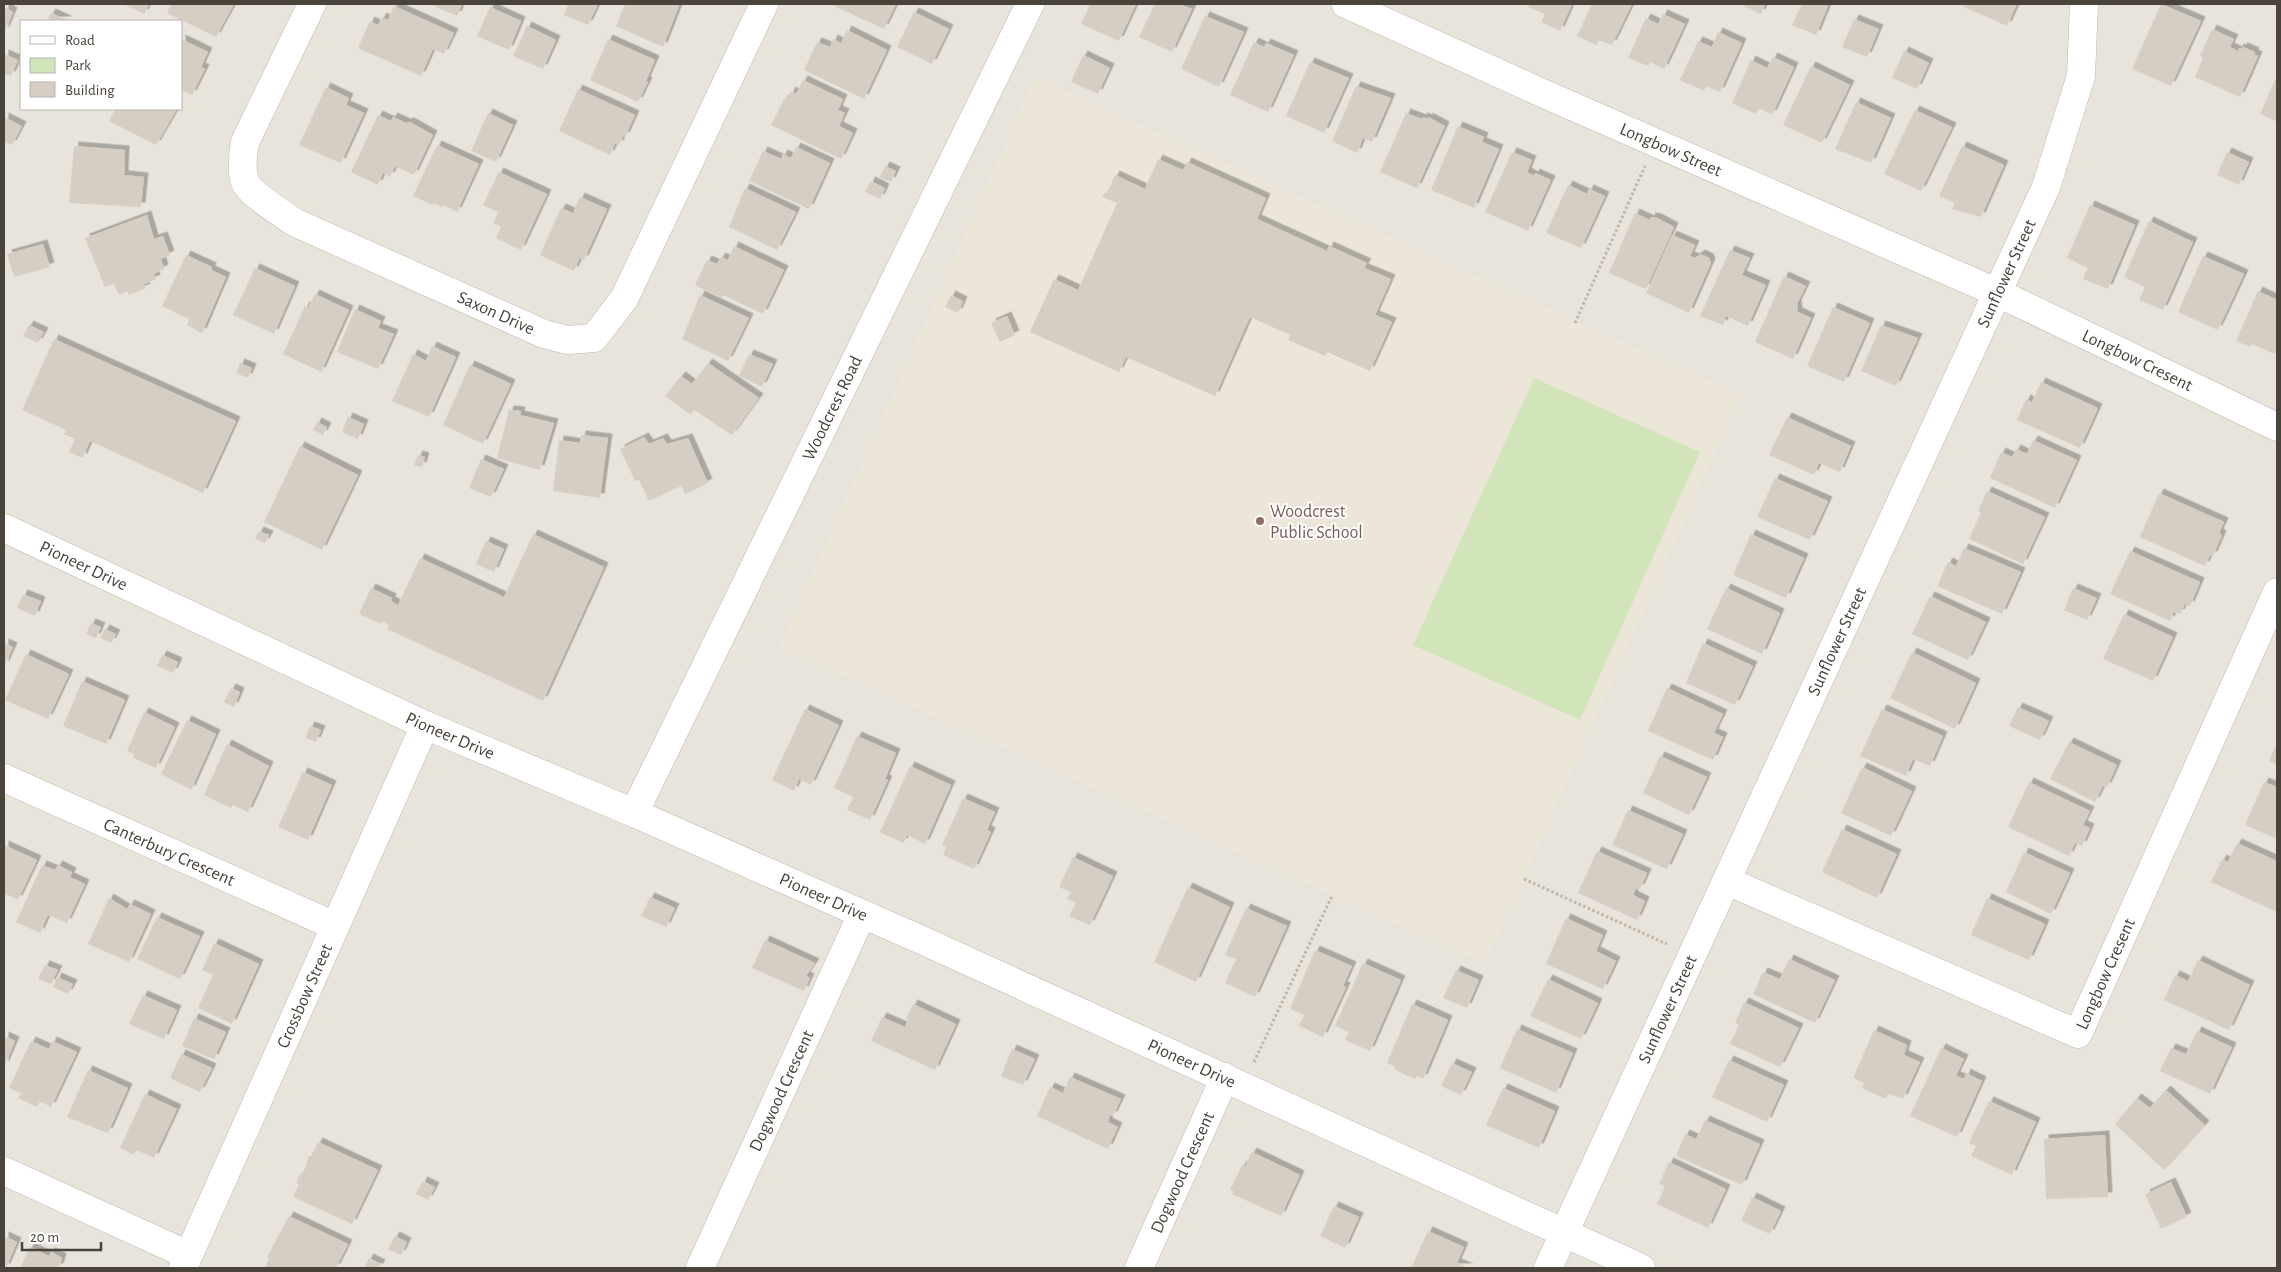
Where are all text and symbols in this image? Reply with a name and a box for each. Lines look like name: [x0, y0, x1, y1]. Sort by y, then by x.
legend: [20, 20, 182, 110]
text: Road: [65, 33, 95, 48]
text: Park: [65, 58, 91, 73]
text: Building: [65, 83, 115, 98]
street label: Longbow Street: [1617, 120, 1724, 181]
street label: Sunflower Street: [1974, 217, 2040, 331]
street label: Saxon Drive: [454, 288, 537, 339]
street label: Longbow Cresent: [2079, 327, 2195, 395]
street label: Woodcrest Road: [800, 353, 866, 464]
place label: Woodcrest Public School: [1270, 503, 1363, 542]
marker: Woodcrest Public School: [1254, 515, 1266, 527]
street label: Pioneer Drive: [37, 538, 130, 594]
street label: Sunflower Street: [1805, 585, 1870, 699]
street label: Pioneer Drive: [403, 709, 497, 763]
street label: Canterbury Crescent: [101, 816, 237, 890]
street label: Pioneer Drive: [776, 870, 870, 925]
street label: Longbow Cresent: [2073, 915, 2139, 1033]
street label: Crossbow Street: [274, 941, 336, 1051]
street label: Sunflower Street: [1636, 952, 1701, 1066]
street label: Dogwood Crescent: [747, 1027, 818, 1155]
street label: Pioneer Drive: [1145, 1036, 1238, 1092]
street label: Dogwood Crescent: [1148, 1109, 1218, 1236]
scale bar: [22, 1220, 101, 1252]
text: 20 m: [30, 1230, 59, 1245]

